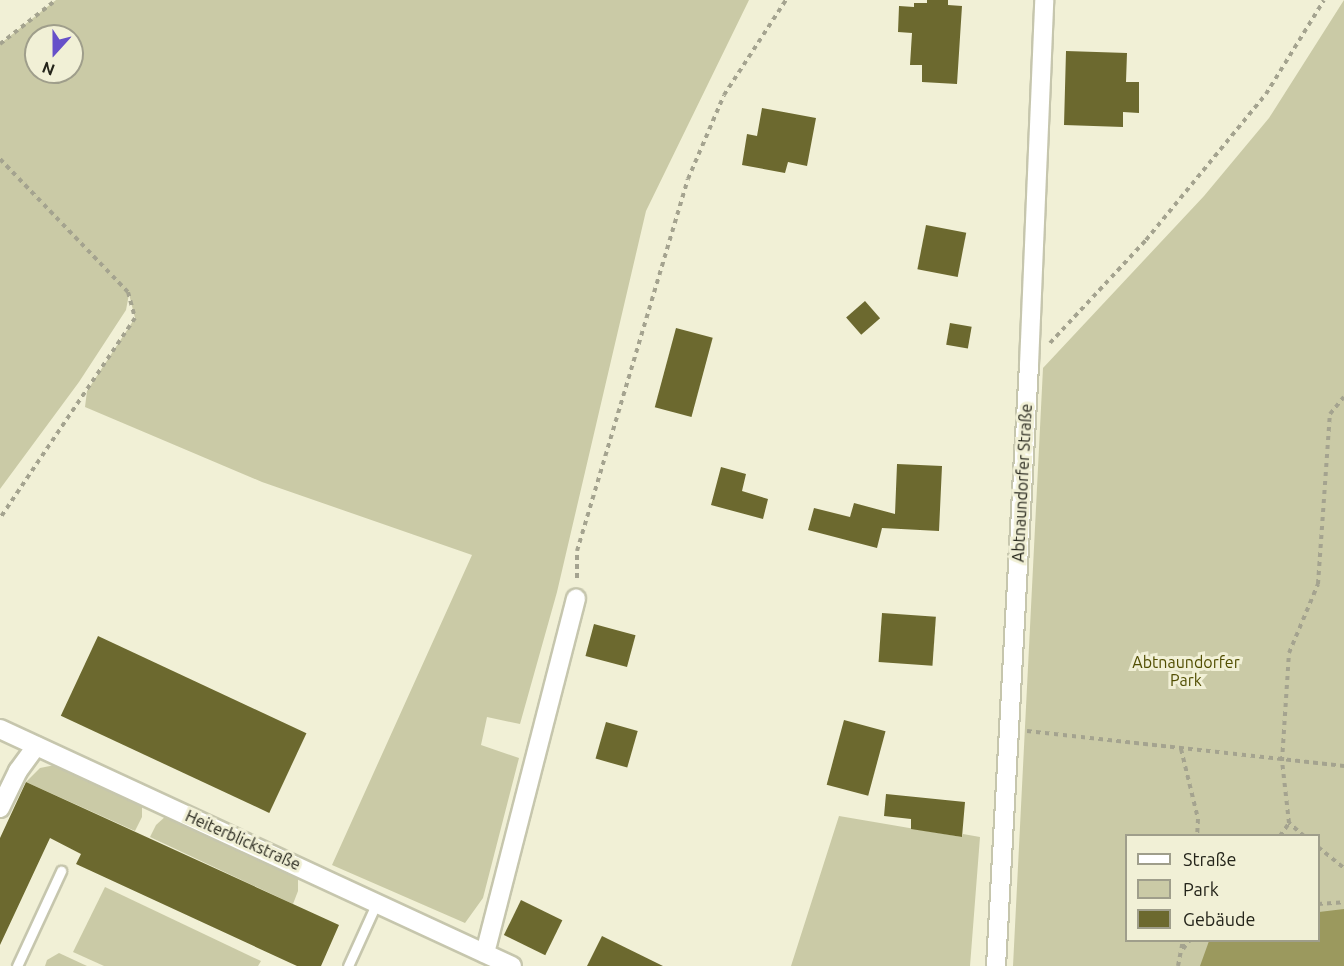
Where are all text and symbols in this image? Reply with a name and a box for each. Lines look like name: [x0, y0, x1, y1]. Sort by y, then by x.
north arrow: [24, 24, 84, 84]
text: N: [39, 58, 57, 79]
street label: Abtnaundorfer Straße: [1008, 403, 1036, 563]
park label: Abtnaundorfer Park: [1132, 652, 1240, 690]
street label: Heiterblickstraße: [182, 806, 304, 874]
legend: [1125, 834, 1320, 942]
text: Straße: [1183, 849, 1236, 869]
text: Park: [1183, 879, 1219, 899]
text: Gebäude: [1183, 909, 1255, 929]

